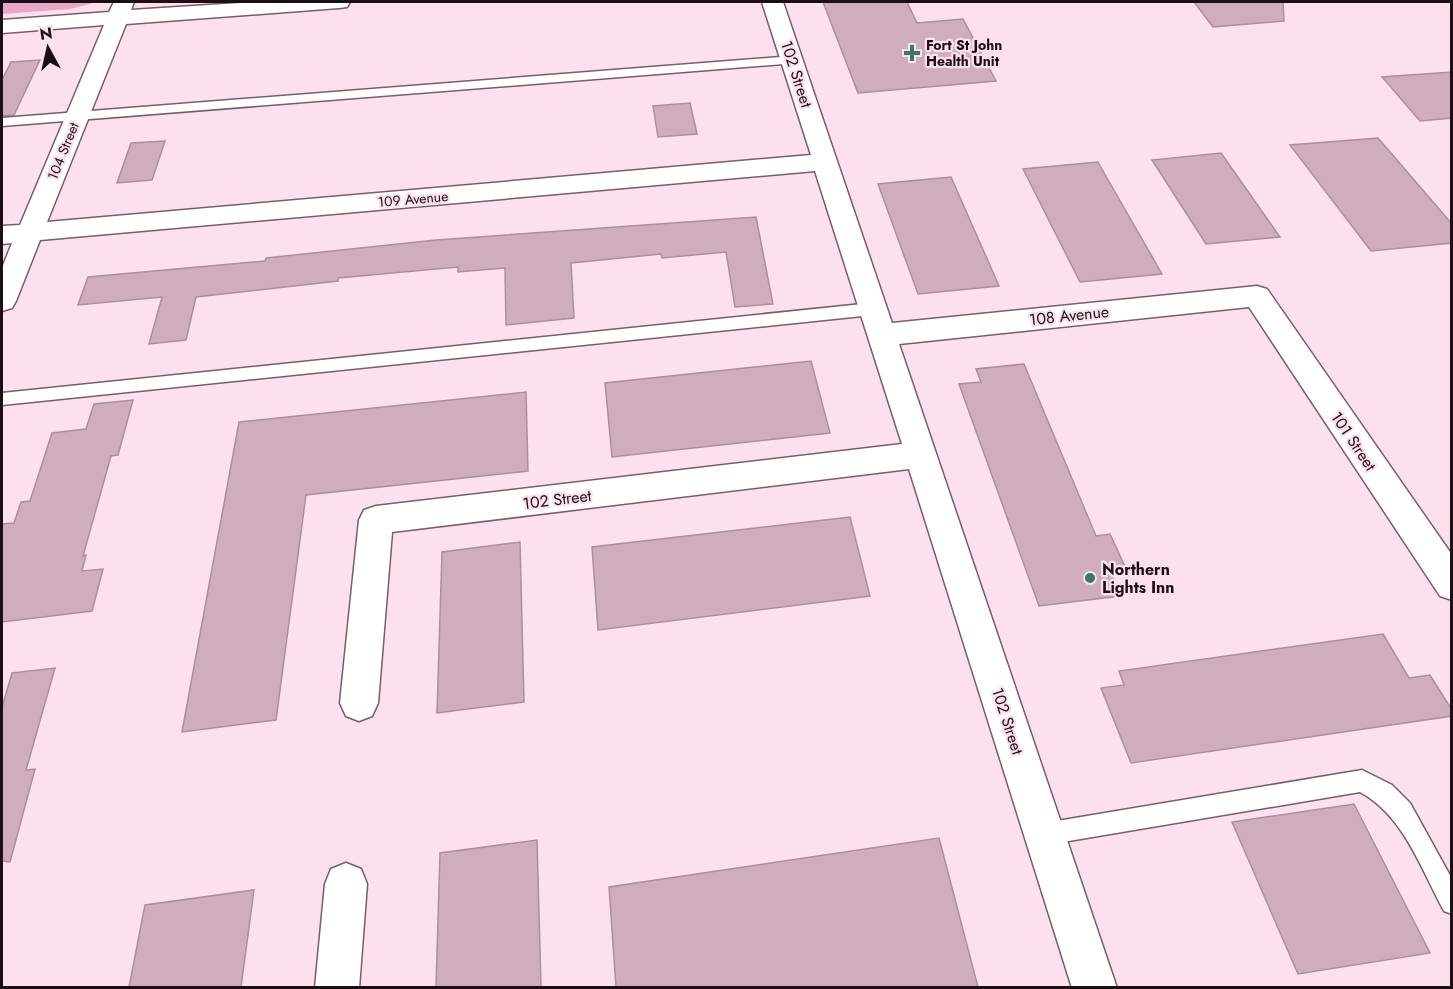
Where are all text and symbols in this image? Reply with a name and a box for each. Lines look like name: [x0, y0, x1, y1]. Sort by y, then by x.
north arrow: [18, 18, 78, 78]
text: N: [38, 21, 54, 46]
place label: Fort St John Health Unit: [926, 35, 1002, 71]
street label: 102 Street: [775, 38, 818, 111]
marker: Fort St John Health Unit: [903, 44, 921, 62]
street label: 104 Street: [42, 119, 84, 183]
street label: 109 Avenue: [377, 186, 449, 212]
street label: 108 Avenue: [1028, 300, 1110, 331]
street label: 101 Street: [1325, 407, 1382, 476]
street label: 102 Street: [521, 484, 593, 515]
place label: Northern Lights Inn: [1102, 558, 1174, 599]
marker: Northern Lights Inn: [1083, 571, 1097, 585]
street label: 102 Street: [986, 685, 1029, 758]

